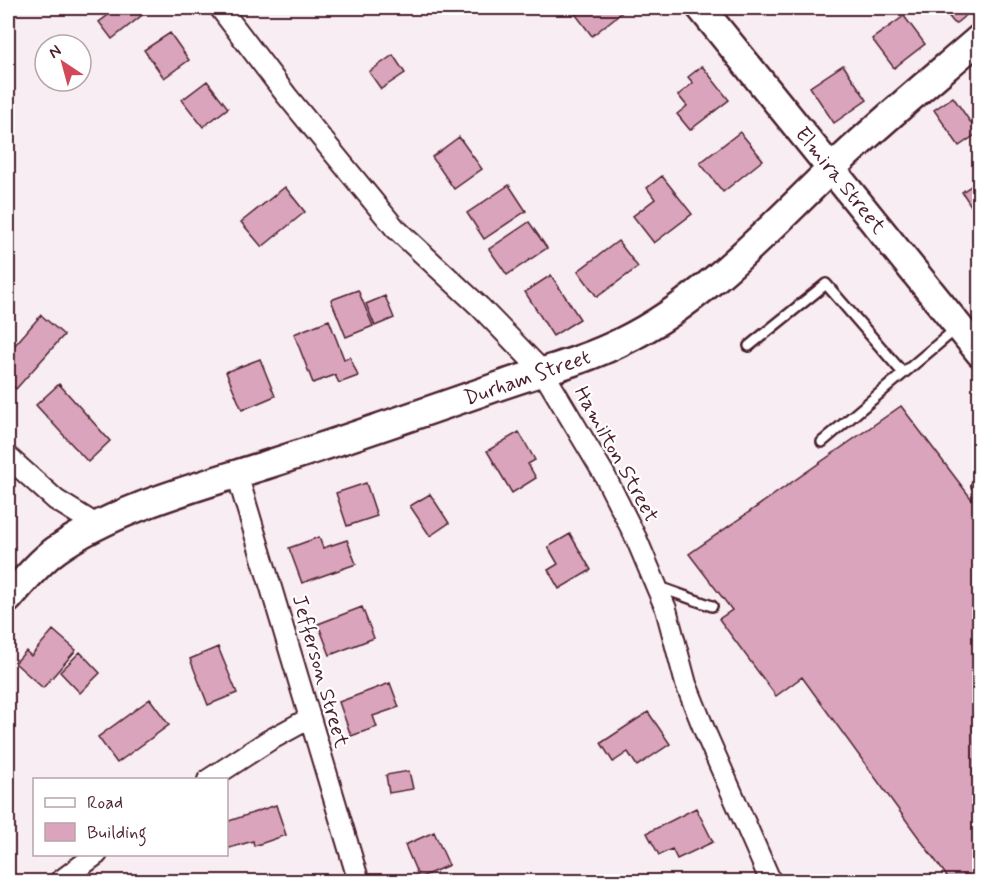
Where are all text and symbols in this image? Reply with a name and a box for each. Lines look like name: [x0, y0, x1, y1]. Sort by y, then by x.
north arrow: [33, 33, 93, 93]
text: N: [45, 40, 66, 64]
street label: Elmira Street: [788, 121, 893, 241]
street label: Durham Street: [460, 343, 594, 413]
street label: Hamilton Street: [567, 381, 665, 528]
street label: Jefferson Street: [285, 591, 355, 752]
legend: [33, 778, 228, 856]
text: Road: [87, 791, 123, 815]
text: Building: [87, 821, 147, 847]

